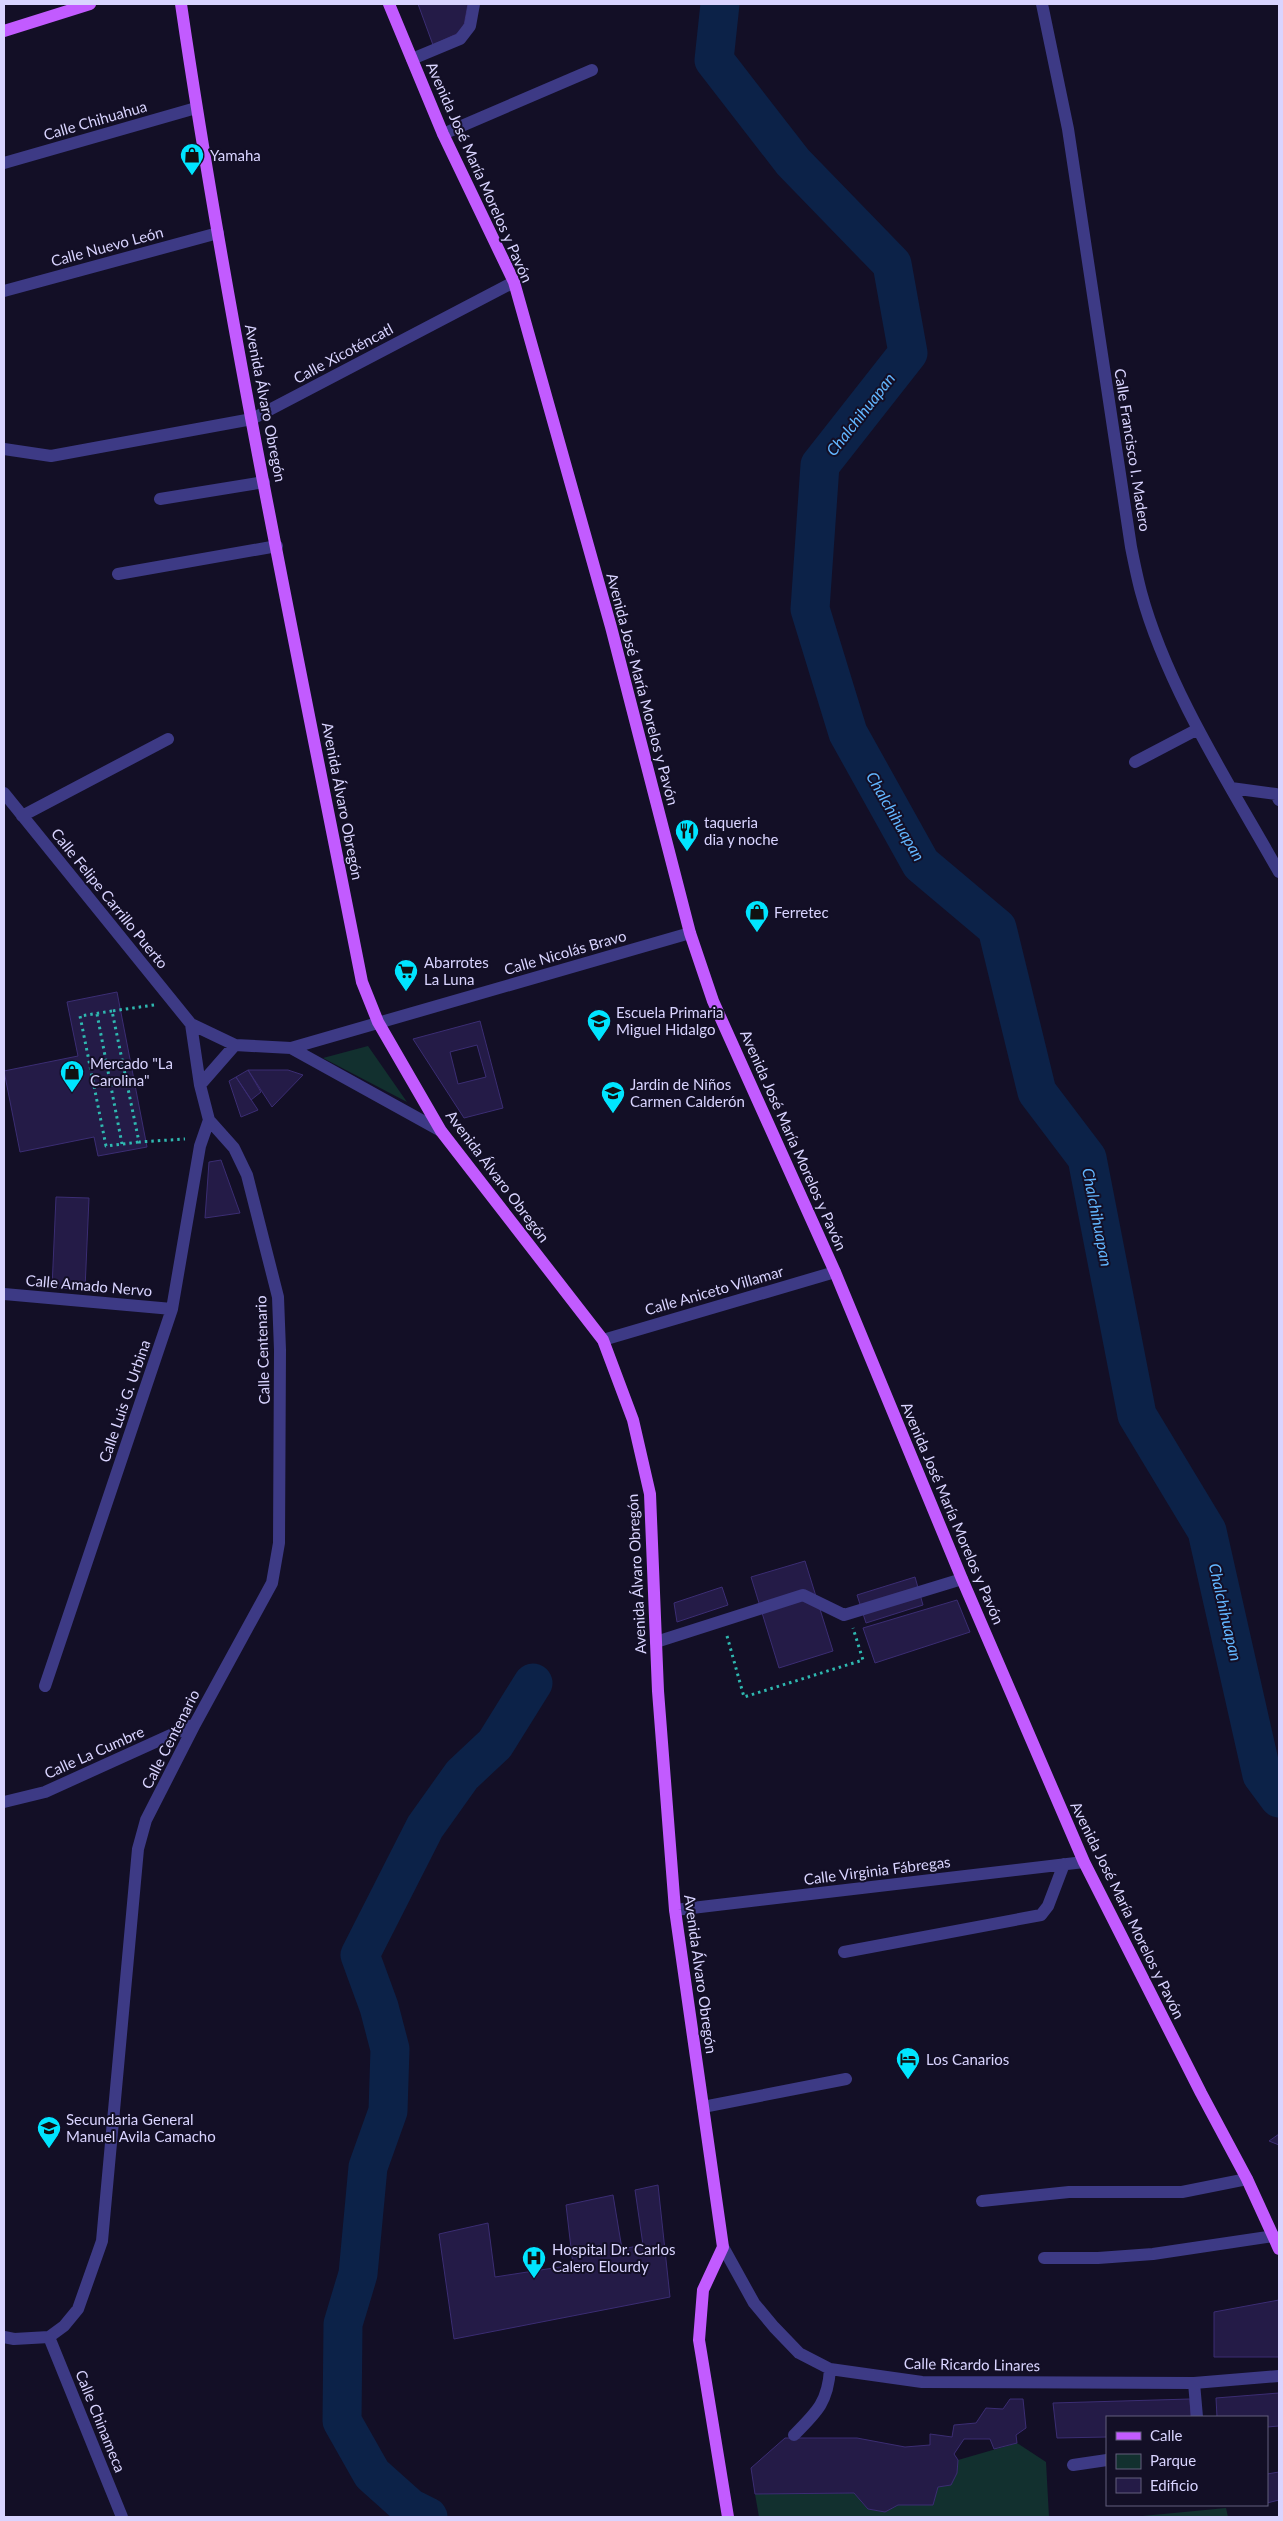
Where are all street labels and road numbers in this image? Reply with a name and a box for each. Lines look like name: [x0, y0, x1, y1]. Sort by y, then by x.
street label: Avenida José María Morelos y Pavón: [423, 59, 537, 285]
street label: Calle Chihuahua: [41, 97, 149, 143]
street label: Calle Nuevo León: [49, 222, 165, 270]
street label: Calle Xicoténcatl: [290, 319, 396, 387]
street label: Avenida Álvaro Obregón: [242, 323, 290, 483]
street label: Calle Francisco I. Madero: [1111, 367, 1155, 533]
street label: Avenida José María Morelos y Pavón: [603, 571, 683, 807]
street label: Avenida Álvaro Obregón: [319, 721, 367, 881]
street label: Calle Felipe Carrillo Puerto: [48, 824, 172, 972]
street label: Calle Nicolás Bravo: [502, 926, 628, 978]
street label: Avenida José María Morelos y Pavón: [737, 1027, 851, 1253]
street label: Avenida Álvaro Obregón: [443, 1107, 553, 1245]
street label: Calle Aniceto Villamar: [643, 1261, 786, 1318]
street label: Calle Amado Nervo: [25, 1270, 153, 1300]
street label: Calle Centenario: [251, 1295, 273, 1405]
street label: Calle Luis G. Urbina: [95, 1337, 153, 1465]
street label: Avenida José María Morelos y Pavón: [898, 1399, 1008, 1627]
street label: Avenida Álvaro Obregón: [623, 1494, 649, 1654]
street label: Calle Centenario: [137, 1686, 203, 1792]
street label: Calle La Cumbre: [41, 1722, 147, 1782]
street label: Avenida José María Morelos y Pavón: [1067, 1798, 1189, 2022]
street label: Calle Virginia Fábregas: [803, 1852, 951, 1888]
street label: Avenida Álvaro Obregón: [681, 1893, 721, 2055]
street label: Calle Ricardo Linares: [904, 2354, 1040, 2374]
street label: Calle Chinameca: [72, 2367, 130, 2475]

